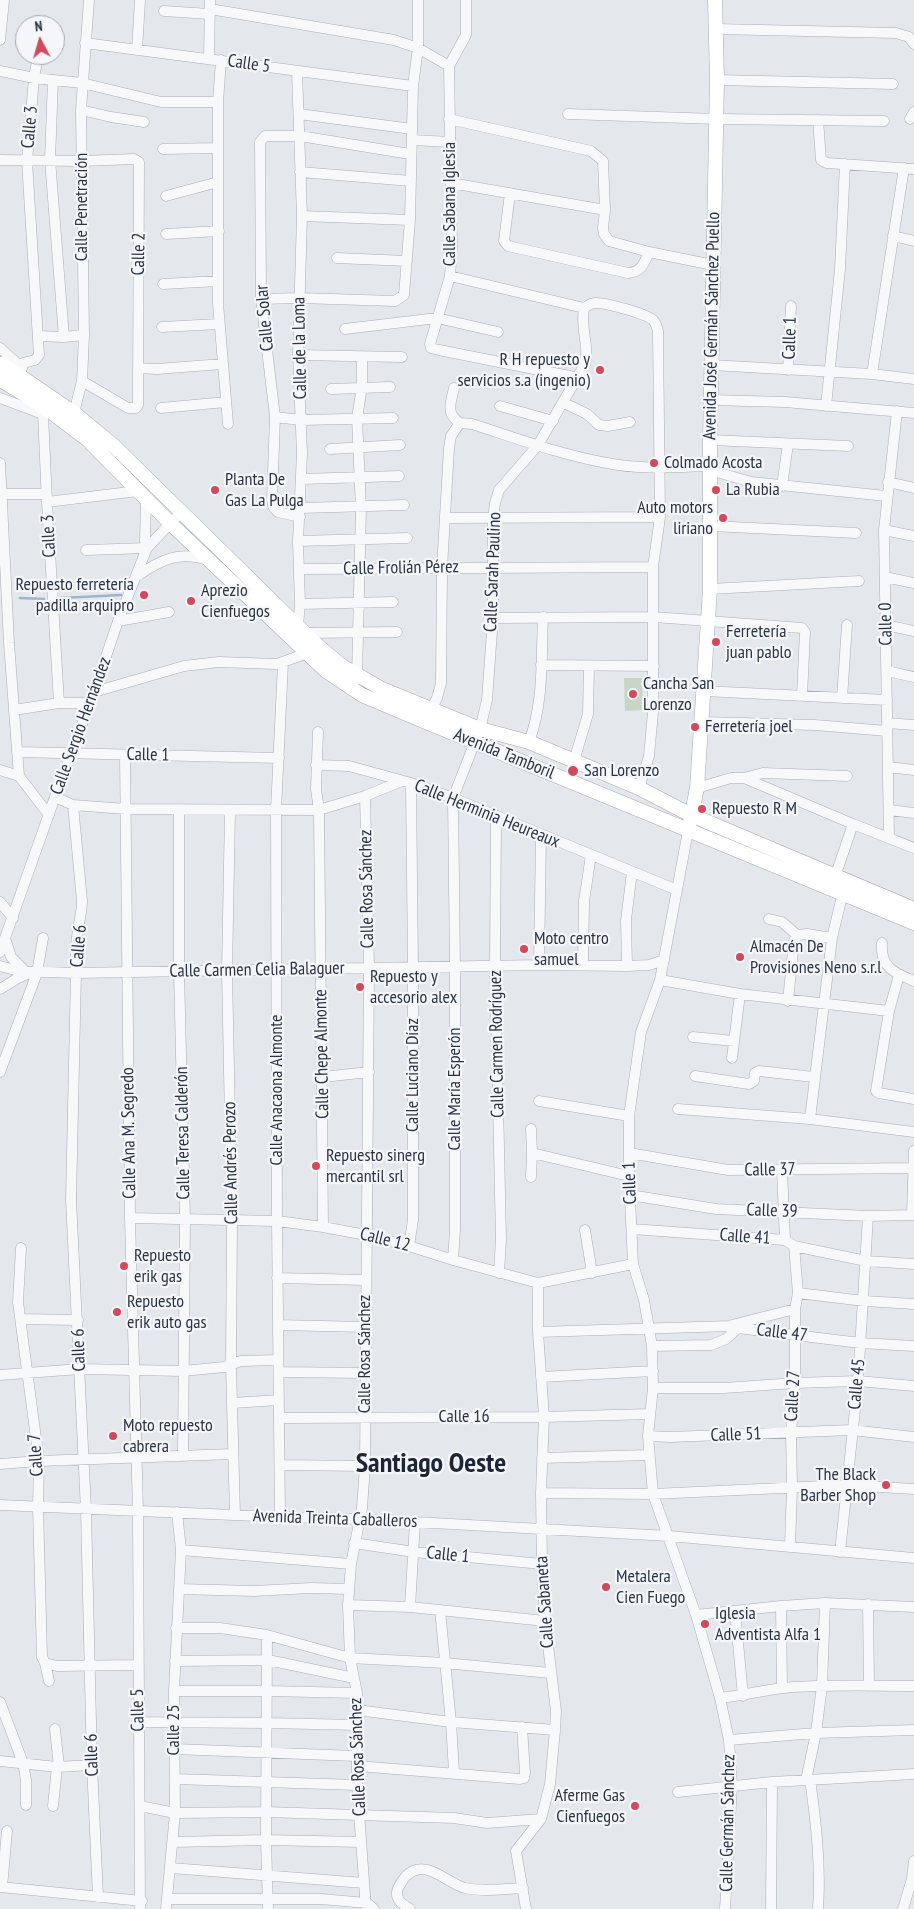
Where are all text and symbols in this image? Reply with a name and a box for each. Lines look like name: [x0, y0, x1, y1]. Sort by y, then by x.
north arrow: [15, 15, 65, 65]
text: N: [34, 17, 43, 35]
street label: Calle 5: [226, 50, 272, 78]
street label: Calle 3: [17, 105, 43, 149]
street label: Calle Sabana Iglesia: [439, 142, 461, 266]
street label: Calle Penetración: [71, 153, 93, 261]
street label: Avenida José Germán Sánchez Puello: [699, 212, 725, 440]
street label: Calle 2: [128, 232, 150, 276]
street label: Calle Solar: [251, 284, 279, 352]
street label: Calle de la Loma: [288, 297, 312, 399]
street label: Calle 1: [778, 316, 802, 360]
place label: R H repuesto y servicios s.a (ingenio): [457, 349, 590, 392]
marker: R H repuesto y servicios s.a (ingenio): [594, 364, 606, 376]
place label: Colmado Acosta: [664, 452, 762, 474]
marker: Colmado Acosta: [648, 457, 660, 469]
place label: Planta De Gas La Pulga: [225, 469, 304, 512]
place label: La Rubia: [726, 479, 780, 501]
marker: Planta De Gas La Pulga: [209, 484, 221, 496]
marker: La Rubia: [710, 484, 722, 496]
place label: Auto motors liriano: [637, 497, 713, 540]
street label: Calle Sarah Paulino: [480, 512, 506, 632]
marker: Auto motors liriano: [717, 512, 729, 524]
street label: Calle 3: [37, 514, 61, 558]
street label: Calle Frolián Pérez: [343, 556, 459, 580]
place label: Repuesto ferretería padilla arquipro: [16, 574, 134, 616]
place label: Aprezio Cienfuegos: [201, 580, 270, 622]
marker: Repuesto ferretería padilla arquipro: [138, 589, 150, 601]
marker: Aprezio Cienfuegos: [185, 595, 197, 607]
street label: Calle 0: [875, 602, 897, 646]
place label: Ferretería juan pablo: [726, 621, 791, 664]
marker: Ferretería juan pablo: [710, 636, 722, 648]
street label: Calle Sergio Hernández: [46, 654, 116, 798]
place label: Cancha San Lorenzo: [643, 673, 714, 716]
marker: Cancha San Lorenzo: [627, 688, 639, 700]
place label: Ferretería joel: [705, 716, 793, 738]
marker: Ferretería joel: [689, 721, 701, 733]
street label: Avenida Tamboril: [450, 724, 558, 784]
street label: Calle 1: [126, 744, 170, 766]
place label: San Lorenzo: [584, 760, 659, 782]
marker: San Lorenzo: [566, 764, 580, 778]
street label: Calle Herminia Heureaux: [411, 775, 563, 853]
place label: Repuesto R M: [712, 798, 797, 820]
marker: Repuesto R M: [696, 803, 708, 815]
street label: Calle Rosa Sánchez: [355, 830, 379, 948]
street label: Calle 6: [66, 924, 92, 968]
place label: Moto centro samuel: [534, 928, 609, 971]
place label: Almacén De Provisiones Neno s.r.l: [750, 936, 881, 979]
marker: Moto centro samuel: [518, 943, 530, 955]
marker: Almacén De Provisiones Neno s.r.l: [734, 951, 746, 963]
street label: Calle Carmen Celia Balaguer: [169, 958, 345, 982]
place label: Repuesto y accesorio alex: [370, 966, 457, 1009]
street label: Calle Carmen Rodríguez: [485, 970, 509, 1118]
marker: Repuesto y accesorio alex: [354, 981, 366, 993]
street label: Calle Chepe Almonte: [310, 989, 334, 1119]
street label: Calle Anacaona Almonte: [266, 1014, 288, 1166]
street label: Calle Luciano Díaz: [402, 1018, 424, 1132]
street label: Calle María Esperón: [444, 1027, 466, 1151]
street label: Calle Teresa Calderón: [171, 1066, 195, 1200]
street label: Calle Ana M. Segredo: [117, 1067, 141, 1199]
street label: Calle Andrés Perozo: [219, 1101, 243, 1225]
place label: Repuesto sinerg mercantil srl: [326, 1145, 425, 1188]
street label: Calle 37: [744, 1159, 796, 1181]
marker: Repuesto sinerg mercantil srl: [310, 1160, 322, 1172]
street label: Calle 1: [618, 1161, 642, 1205]
street label: Calle 39: [746, 1199, 798, 1223]
street label: Calle 12: [358, 1223, 412, 1257]
street label: Calle 41: [719, 1224, 771, 1250]
place label: Repuesto erik gas: [134, 1245, 191, 1288]
marker: Repuesto erik gas: [118, 1260, 130, 1272]
place label: Repuesto erik auto gas: [127, 1291, 207, 1334]
street label: Calle Rosa Sánchez: [354, 1295, 376, 1413]
marker: Repuesto erik auto gas: [111, 1306, 123, 1318]
street label: Calle 47: [755, 1319, 809, 1347]
street label: Calle 6: [67, 1328, 91, 1372]
street label: Calle 45: [844, 1358, 870, 1410]
street label: Calle 27: [781, 1370, 805, 1422]
street label: Calle 16: [438, 1406, 490, 1428]
place label: Moto repuesto cabrera: [123, 1415, 213, 1458]
street label: Calle 51: [710, 1423, 762, 1447]
marker: Moto repuesto cabrera: [107, 1430, 119, 1442]
street label: Calle 7: [24, 1433, 48, 1477]
district label: Santiago Oeste: [356, 1447, 506, 1481]
place label: The Black Barber Shop: [800, 1464, 876, 1506]
marker: The Black Barber Shop: [880, 1479, 892, 1491]
street label: Avenida Treinta Caballeros: [252, 1505, 418, 1533]
street label: Calle 1: [426, 1542, 470, 1568]
street label: Calle Sabaneta: [531, 1555, 559, 1649]
place label: Metalera Cien Fuego: [616, 1566, 685, 1608]
marker: Metalera Cien Fuego: [600, 1581, 612, 1593]
place label: Iglesia Adventista Alfa 1: [715, 1603, 821, 1646]
marker: Iglesia Adventista Alfa 1: [699, 1618, 711, 1630]
street label: Calle 5: [127, 1688, 149, 1732]
street label: Calle Rosa Sánchez: [345, 1697, 371, 1817]
street label: Calle 25: [163, 1704, 185, 1756]
street label: Calle 6: [80, 1733, 104, 1777]
street label: Calle Germán Sánchez: [716, 1754, 740, 1892]
place label: Aferme Gas Cienfuegos: [555, 1785, 625, 1828]
marker: Aferme Gas Cienfuegos: [629, 1800, 641, 1812]

